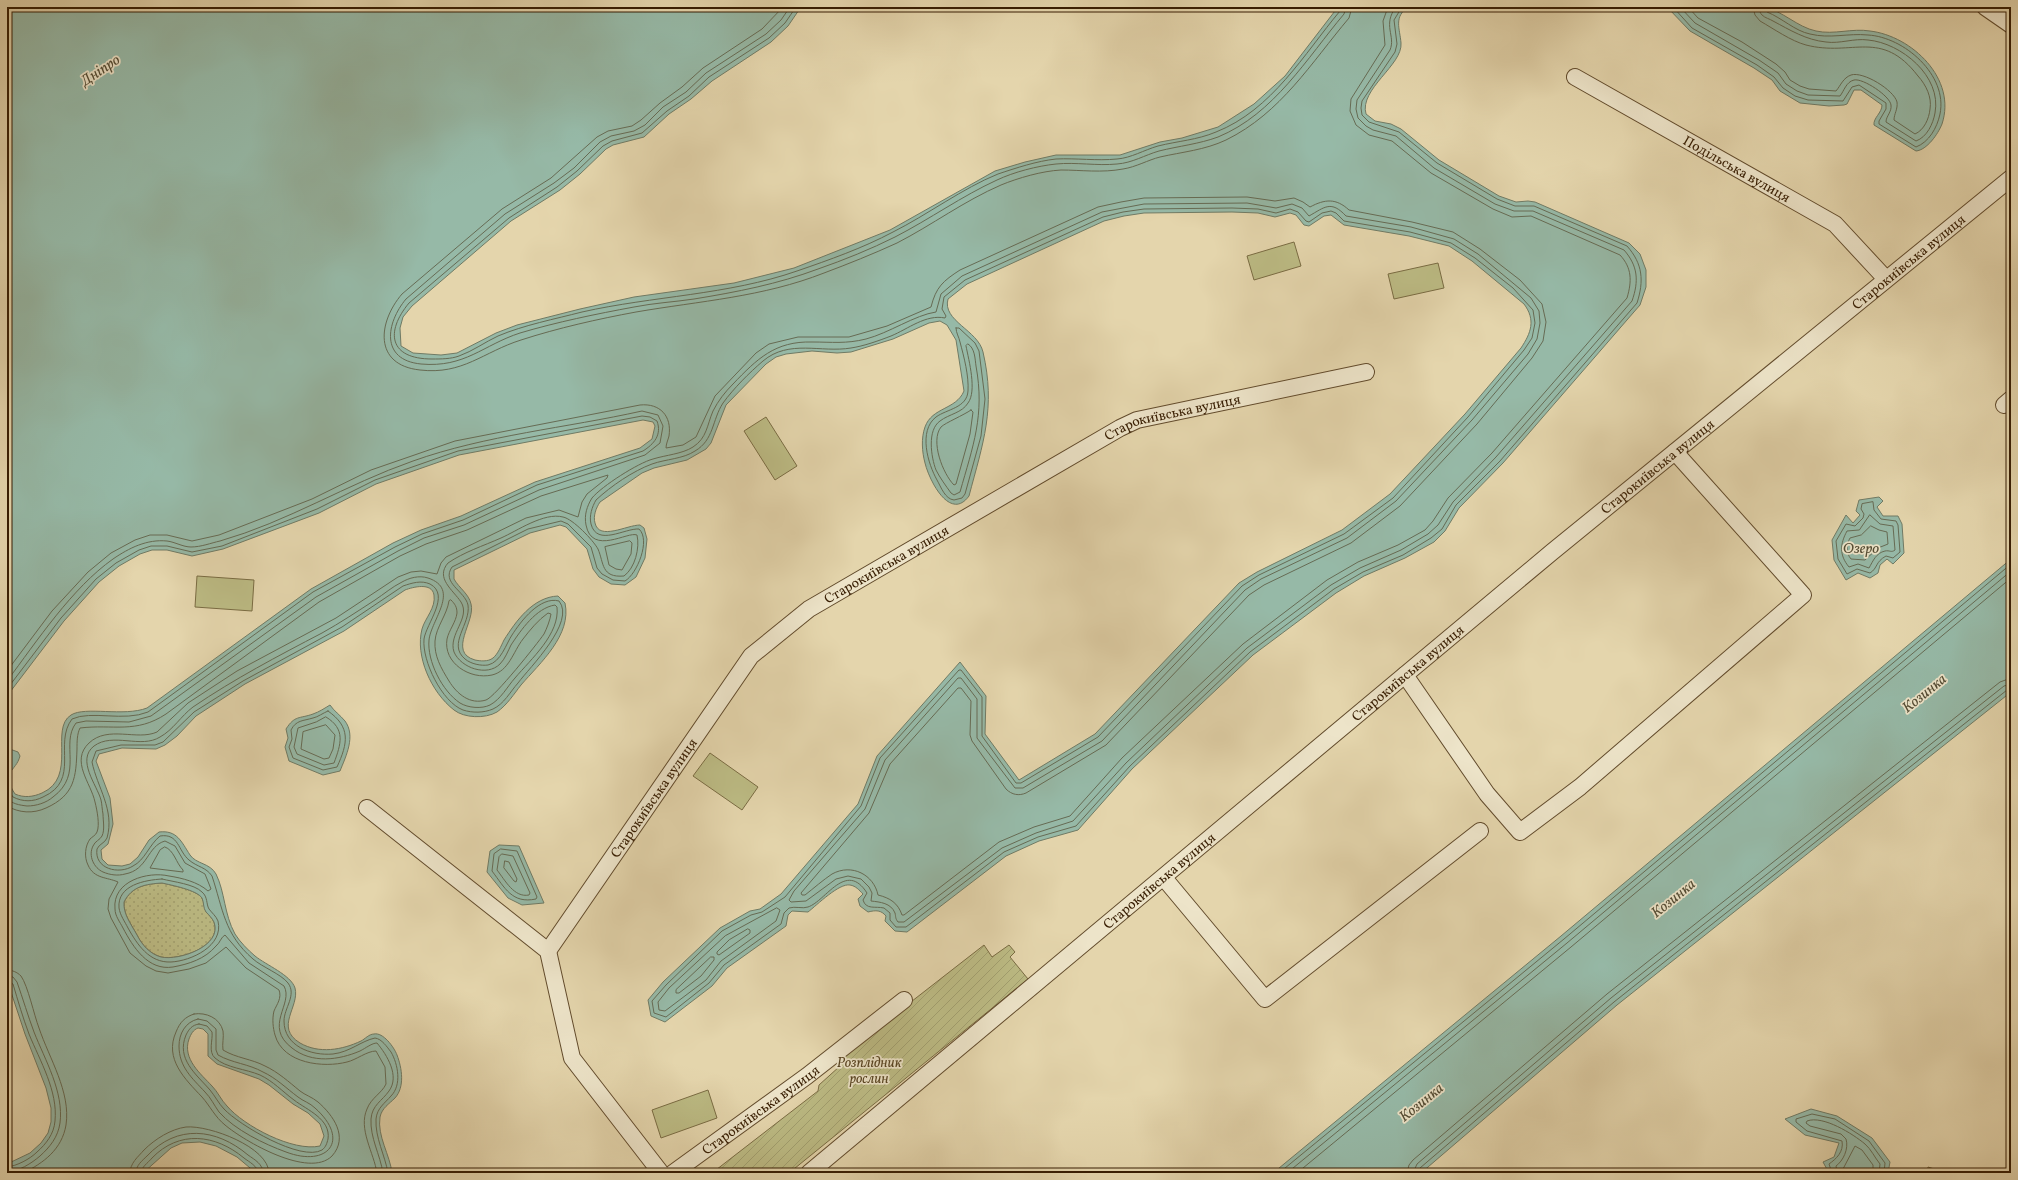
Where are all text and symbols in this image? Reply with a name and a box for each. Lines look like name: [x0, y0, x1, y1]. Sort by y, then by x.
water label: Дніпро: [76, 50, 125, 93]
street label: Подільська вулиця: [1679, 132, 1793, 208]
street label: Старокиївська вулиця: [1849, 211, 1970, 315]
street label: Старокиївська вулиця: [1101, 391, 1242, 446]
street label: Старокиївська вулиця: [1597, 415, 1719, 519]
street label: Старокиївська вулиця: [821, 522, 953, 609]
water label: Озеро: [1843, 539, 1879, 560]
street label: Старокиївська вулиця: [1348, 621, 1469, 727]
water label: Козинка: [1898, 670, 1952, 719]
street label: Старокиївська вулиця: [607, 735, 703, 862]
street label: Старокиївська вулиця: [1100, 829, 1220, 934]
water label: Козинка: [1647, 875, 1701, 924]
park label: Розплідник рослин: [837, 1054, 902, 1089]
street label: Старокиївська вулиця: [699, 1062, 824, 1160]
water label: Козинка: [1395, 1079, 1449, 1128]

